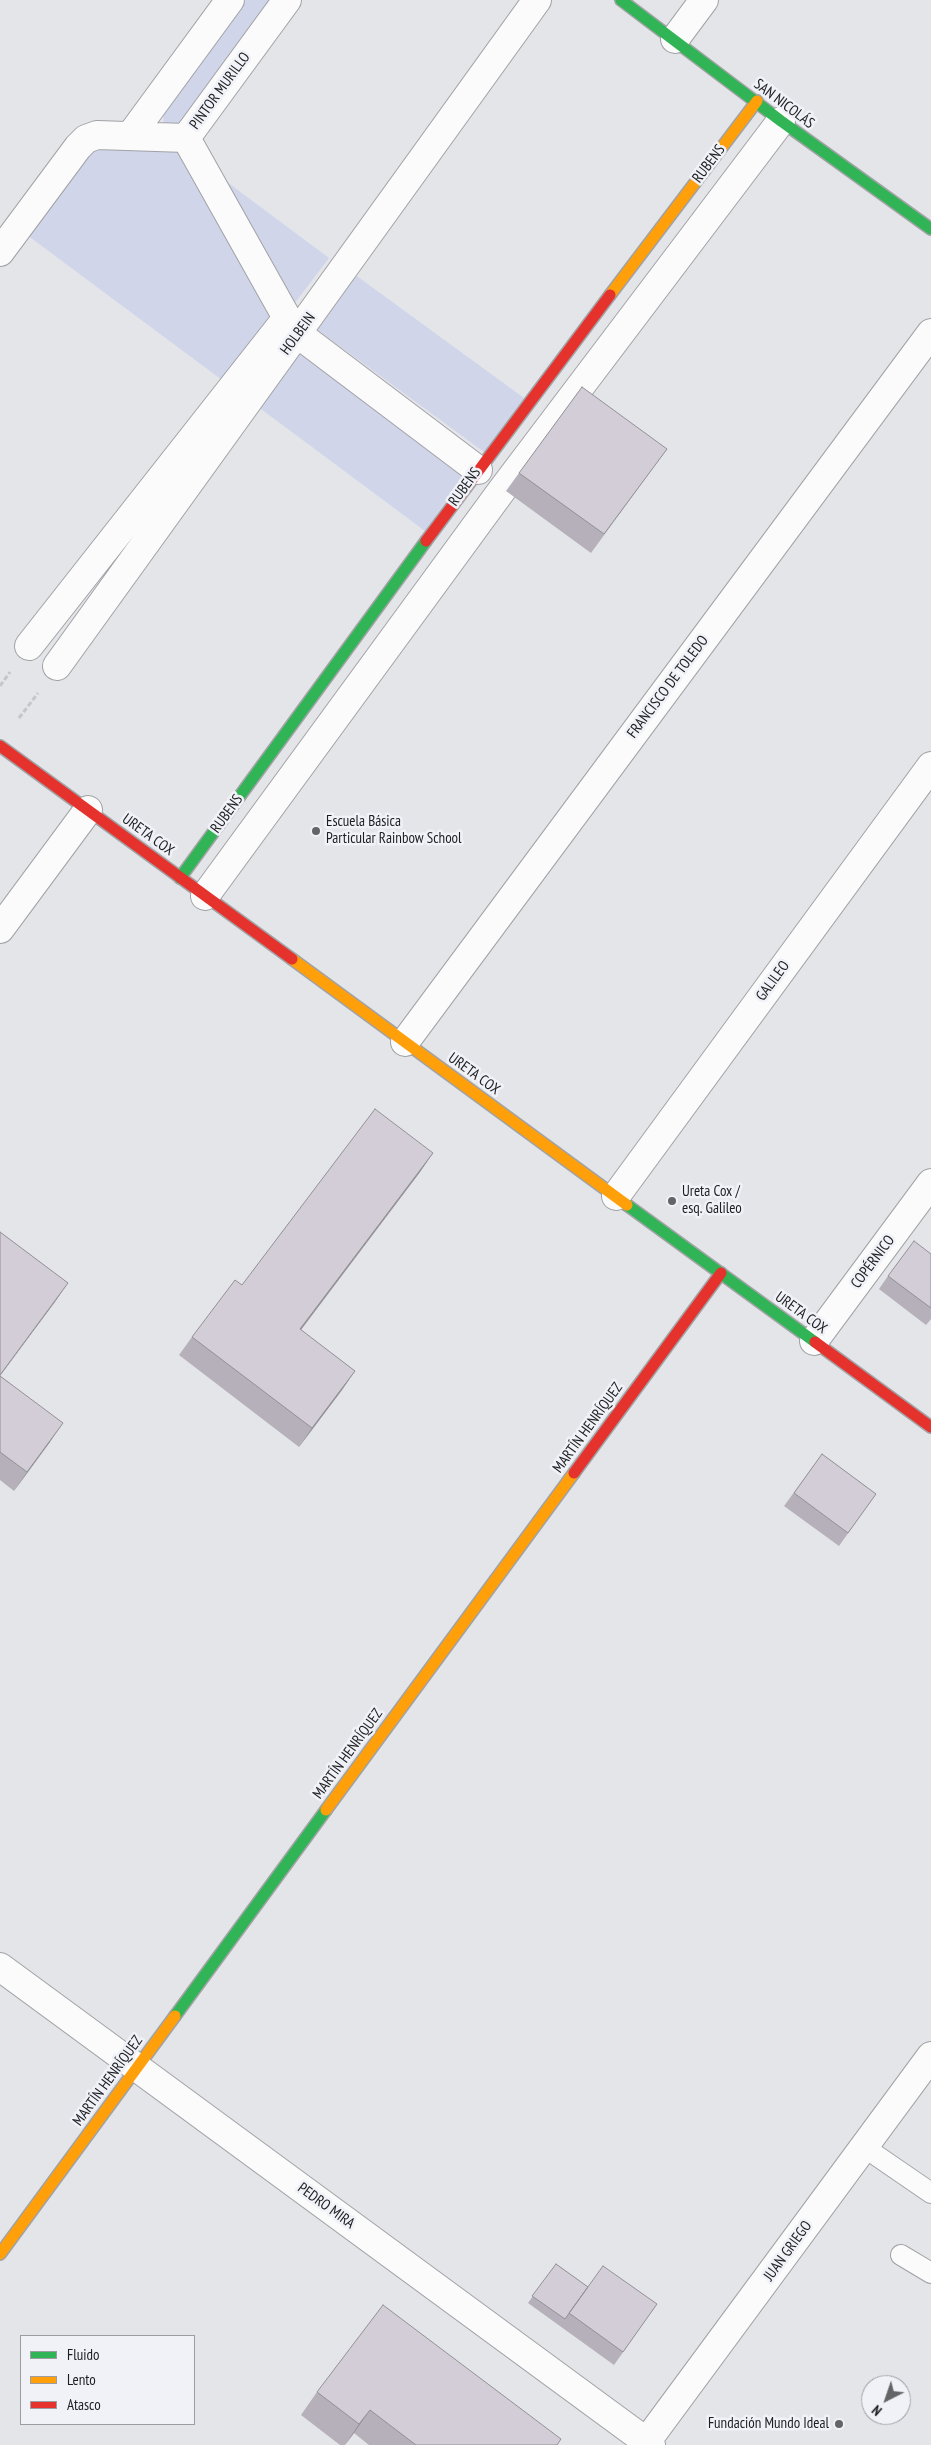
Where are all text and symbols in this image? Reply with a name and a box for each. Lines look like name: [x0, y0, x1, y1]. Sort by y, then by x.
street label: PINTOR MURILLO: [186, 49, 254, 133]
street label: SAN NICOLÁS: [750, 75, 818, 133]
street label: RUBENS: [689, 141, 729, 187]
street label: HOLBEIN: [277, 309, 319, 359]
street label: RUBENS: [445, 464, 485, 510]
street label: FRANCISCO DE TOLEDO: [624, 632, 712, 742]
street label: RUBENS: [207, 791, 247, 837]
street label: URETA COX: [119, 810, 177, 860]
place label: Escuela Básica Particular Rainbow School: [326, 813, 462, 848]
marker: Escuela Básica Particular Rainbow School: [310, 825, 322, 837]
street label: GALILEO: [752, 957, 794, 1005]
street label: URETA COX: [445, 1049, 503, 1099]
place label: Ureta Cox / esq. Galileo: [682, 1183, 742, 1218]
marker: Ureta Cox / esq. Galileo: [666, 1195, 678, 1207]
street label: COPÉRNICO: [847, 1232, 899, 1292]
street label: URETA COX: [772, 1288, 830, 1338]
street label: MARTÍN HENRÍQUEZ: [549, 1379, 627, 1477]
street label: MARTÍN HENRÍQUEZ: [309, 1705, 387, 1803]
street label: MARTÍN HENRÍQUEZ: [69, 2032, 147, 2130]
street label: PEDRO MIRA: [294, 2179, 358, 2233]
street label: JUAN GRIEGO: [760, 2217, 816, 2285]
legend: [20, 2335, 195, 2425]
text: Fluido: [67, 2345, 99, 2364]
text: Lento: [67, 2370, 96, 2389]
north arrow: [861, 2375, 911, 2425]
text: Atasco: [67, 2395, 101, 2414]
text: N: [868, 2401, 886, 2420]
place label: Fundación Mundo Ideal: [708, 2415, 829, 2433]
marker: Fundación Mundo Ideal: [833, 2418, 845, 2430]

